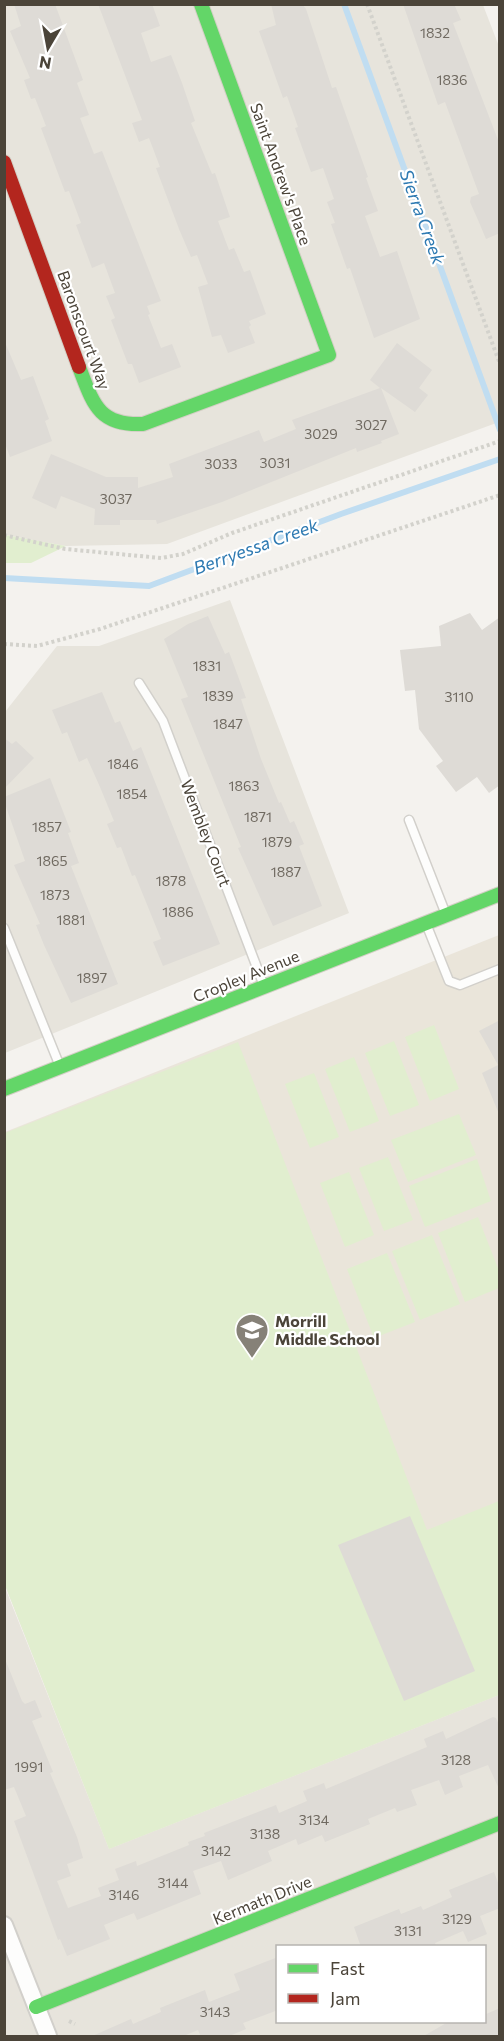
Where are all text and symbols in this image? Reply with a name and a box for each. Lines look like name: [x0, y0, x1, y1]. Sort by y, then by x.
north arrow: [18, 18, 78, 78]
house number: 1832: [420, 24, 450, 41]
text: N: [38, 53, 53, 74]
house number: 1836: [437, 71, 467, 88]
street label: Saint Andrew's Place: [247, 100, 316, 247]
water label: Sierra Creek: [396, 166, 451, 268]
street label: Baronscourt Way: [54, 268, 115, 392]
house number: 3027: [355, 416, 387, 433]
house number: 3029: [304, 425, 338, 442]
house number: 3031: [259, 454, 291, 471]
house number: 3033: [204, 455, 238, 472]
house number: 3037: [100, 490, 132, 507]
water label: Berryessa Creek: [190, 513, 322, 579]
house number: 1831: [193, 657, 221, 674]
house number: 1839: [203, 687, 233, 704]
house number: 3110: [444, 688, 474, 705]
house number: 1847: [213, 715, 243, 732]
house number: 1846: [107, 755, 139, 772]
street label: Wembley Court: [177, 777, 236, 889]
house number: 1863: [229, 777, 259, 794]
house number: 1854: [117, 785, 148, 802]
house number: 1871: [244, 808, 272, 825]
house number: 1857: [32, 818, 62, 835]
house number: 1879: [262, 833, 292, 850]
house number: 1865: [36, 852, 68, 869]
house number: 1887: [271, 863, 301, 880]
house number: 1878: [156, 872, 186, 889]
house number: 1873: [40, 886, 70, 903]
house number: 1886: [162, 903, 194, 920]
house number: 1881: [57, 911, 85, 928]
street label: Cropley Avenue: [190, 946, 302, 1006]
house number: 1897: [77, 969, 107, 986]
place label: Morrill Middle School: [275, 1311, 380, 1348]
school or university icon: Morrill Middle School: [234, 1312, 270, 1359]
house number: 3128: [441, 1751, 471, 1768]
house number: 1991: [15, 1758, 43, 1775]
house number: 3134: [299, 1811, 330, 1828]
house number: 3138: [250, 1825, 280, 1842]
house number: 3142: [201, 1842, 231, 1859]
street label: Kermath Drive: [210, 1871, 314, 1928]
house number: 3144: [158, 1874, 189, 1891]
house number: 3146: [109, 1886, 139, 1903]
house number: 3129: [442, 1910, 472, 1927]
house number: 3131: [394, 1922, 422, 1939]
legend: [276, 1945, 486, 2023]
text: Fast: [330, 1957, 365, 1979]
text: Jam: [330, 1987, 360, 2009]
house number: 3143: [200, 2003, 230, 2020]

